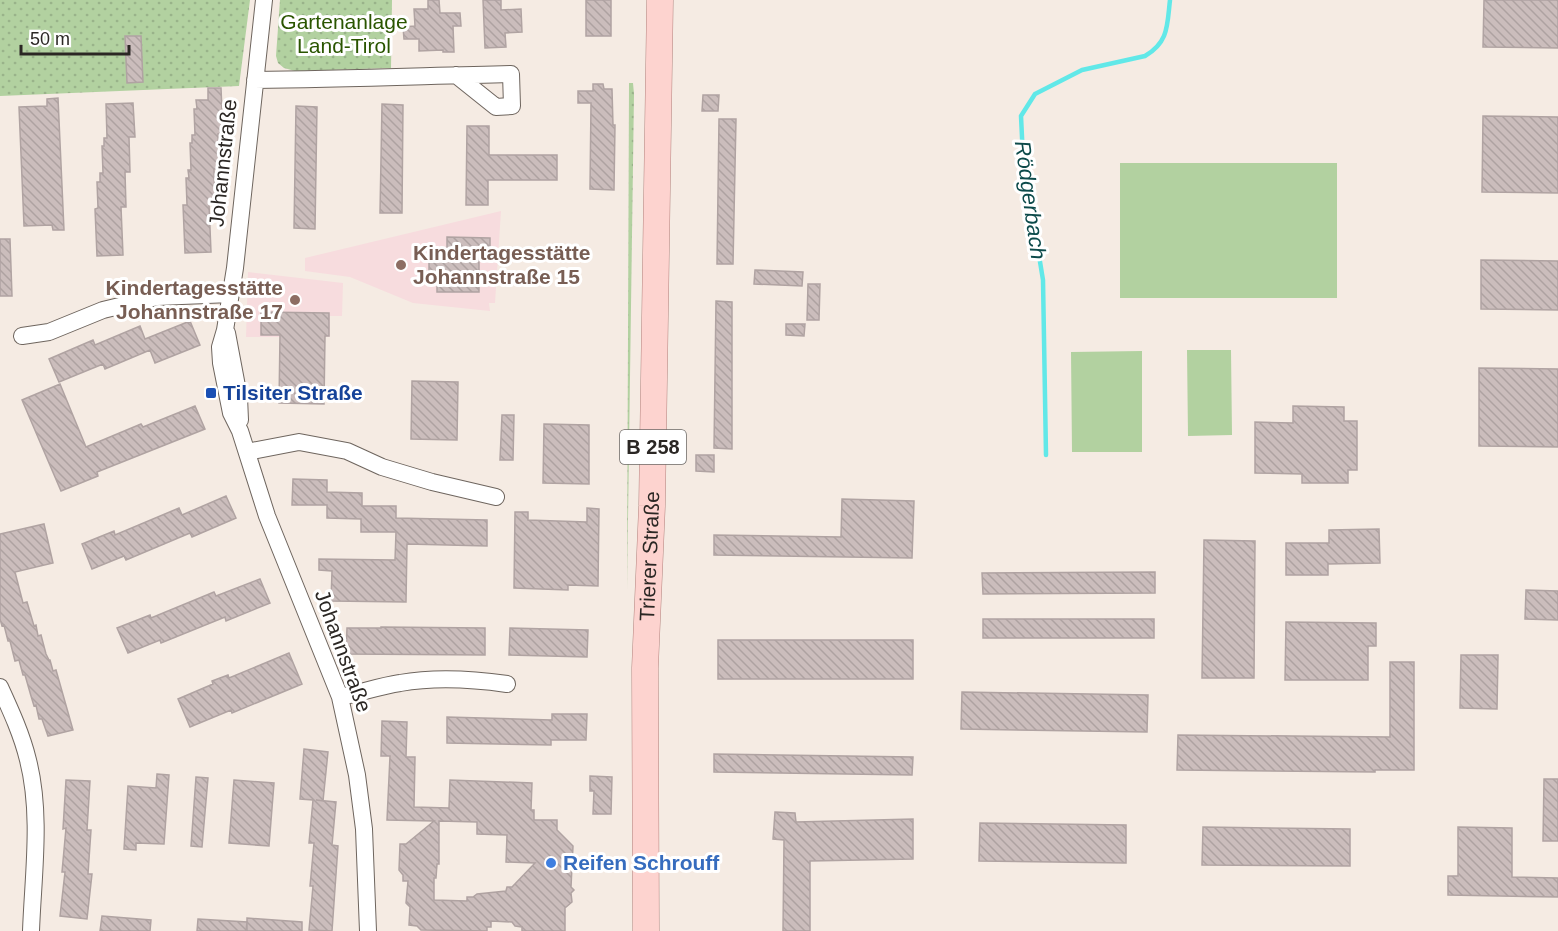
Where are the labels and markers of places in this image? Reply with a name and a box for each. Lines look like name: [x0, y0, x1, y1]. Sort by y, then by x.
place label: Kindertagesstätte Johannstraße 15: [413, 241, 590, 288]
marker: Kindertagesstätte Johannstraße 15: [394, 258, 408, 272]
place label: Kindertagesstätte Johannstraße 17: [106, 276, 283, 323]
marker: Kindertagesstätte Johannstraße 17: [288, 293, 302, 307]
place label: Tilsiter Straße: [223, 381, 363, 404]
marker: Tilsiter Straße: [204, 386, 218, 400]
place label: Reifen Schrouff: [563, 851, 720, 874]
marker: Reifen Schrouff: [544, 856, 558, 870]

